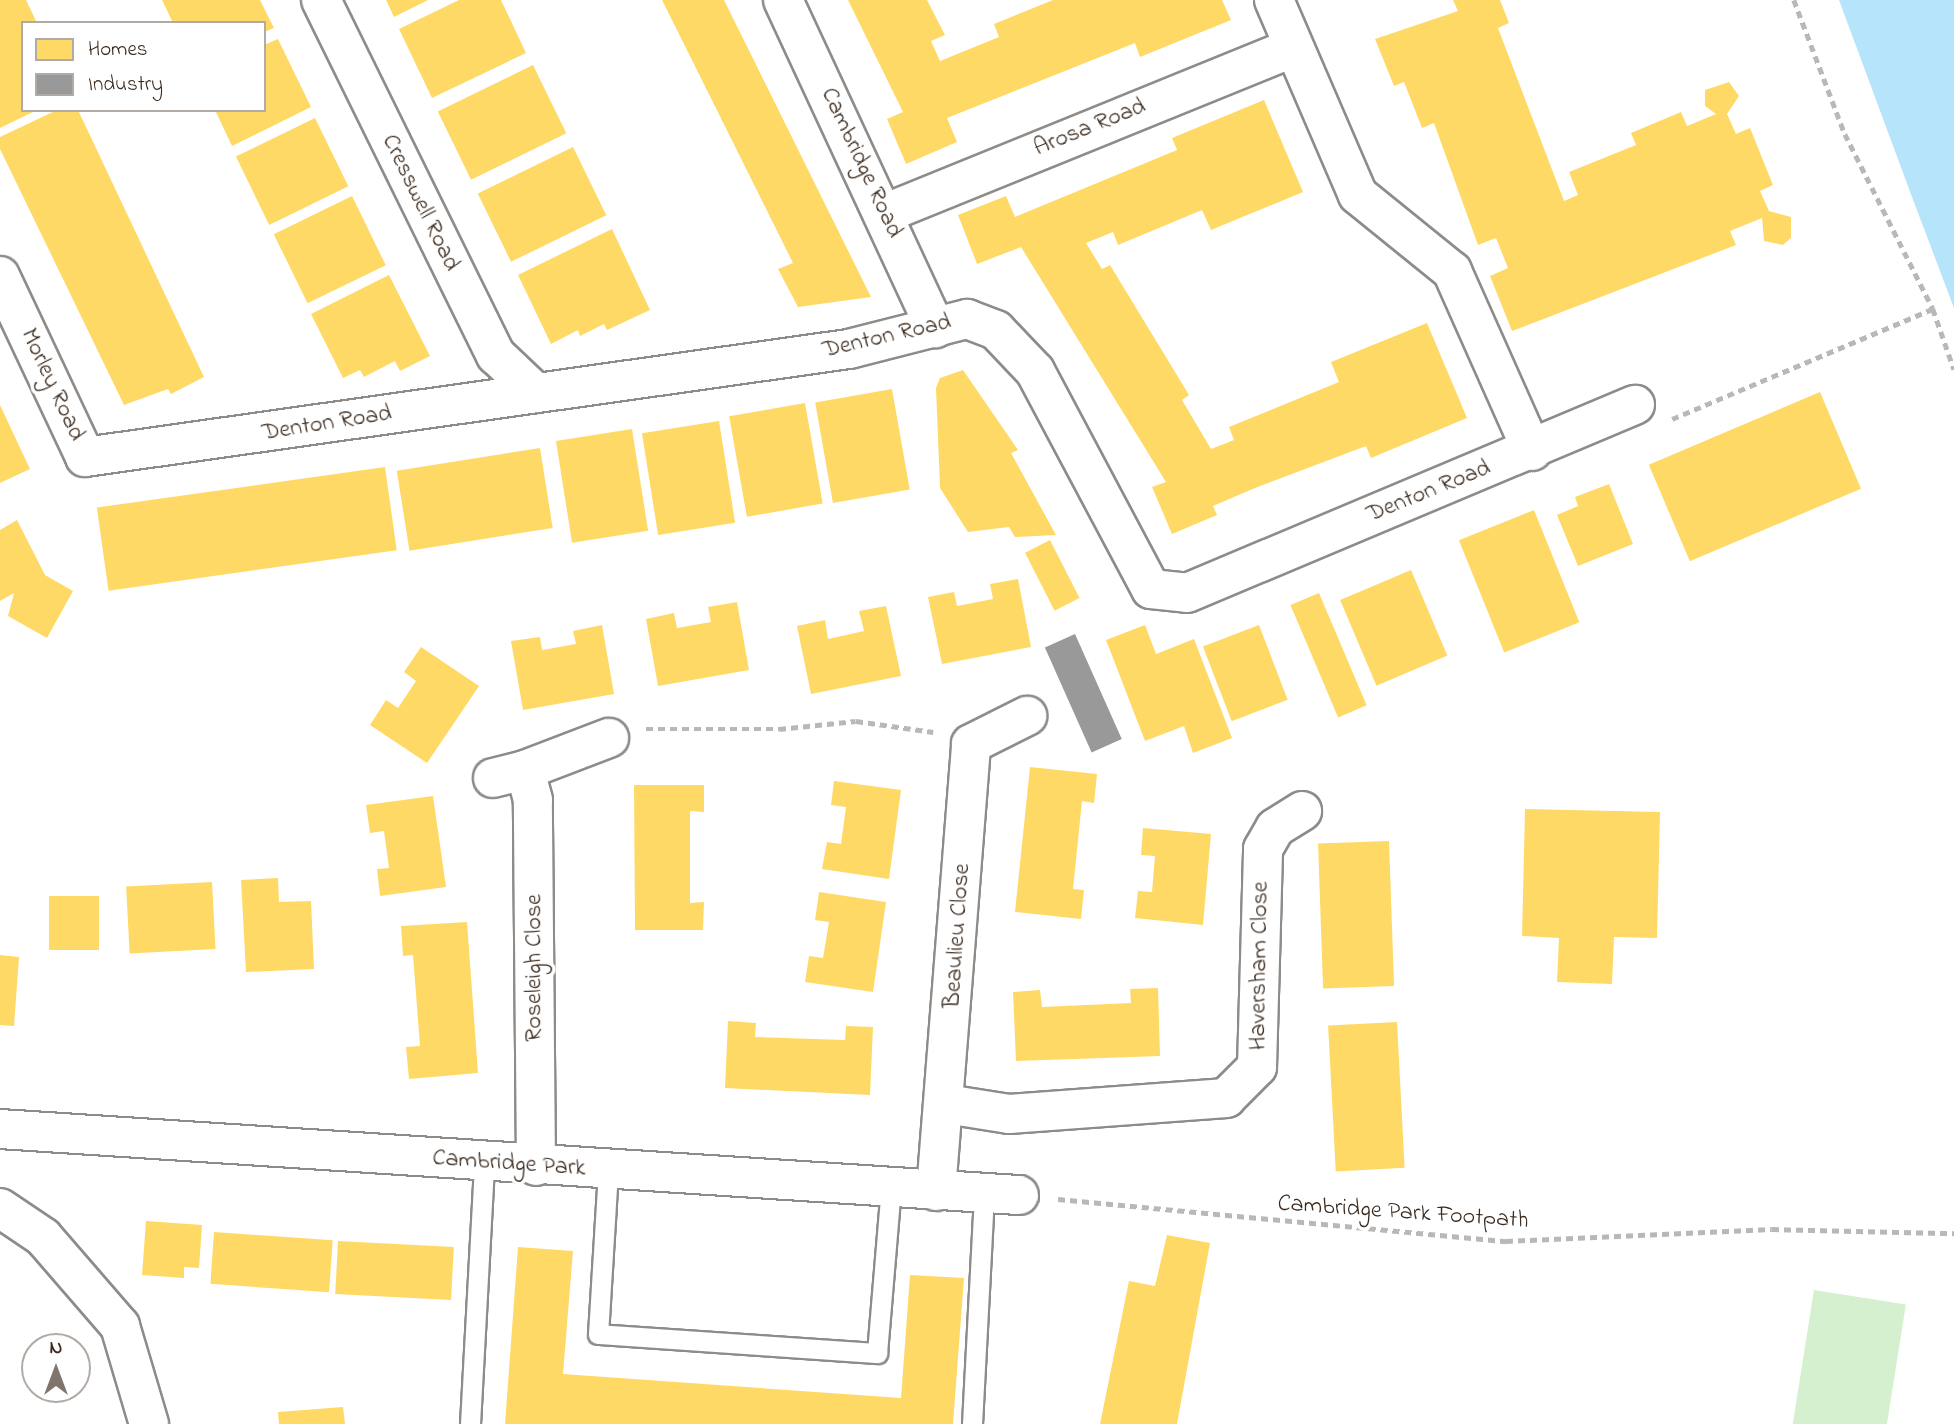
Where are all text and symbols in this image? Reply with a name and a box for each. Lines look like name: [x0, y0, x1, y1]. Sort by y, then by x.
legend: [21, 21, 266, 112]
text: Homes: [88, 35, 148, 65]
text: Industry: [88, 70, 163, 100]
street label: Cambridge Road: [814, 83, 908, 243]
street label: Arosa Road: [1030, 93, 1150, 163]
street label: Cresswell Road: [374, 130, 466, 276]
street label: Denton Road: [820, 308, 954, 366]
street label: Morley Road: [13, 324, 91, 446]
street label: Denton Road: [260, 400, 394, 448]
street label: Denton Road: [1363, 454, 1495, 530]
street label: Beaulieu Close: [939, 863, 977, 1009]
street label: Haversham Close: [1244, 881, 1276, 1051]
street label: Roseleigh Close: [521, 894, 549, 1042]
street label: Cambridge Park: [431, 1144, 587, 1184]
street label: Cambridge Park Footpath: [1277, 1190, 1529, 1236]
north arrow: [21, 1333, 91, 1403]
text: N: [50, 1335, 62, 1362]

